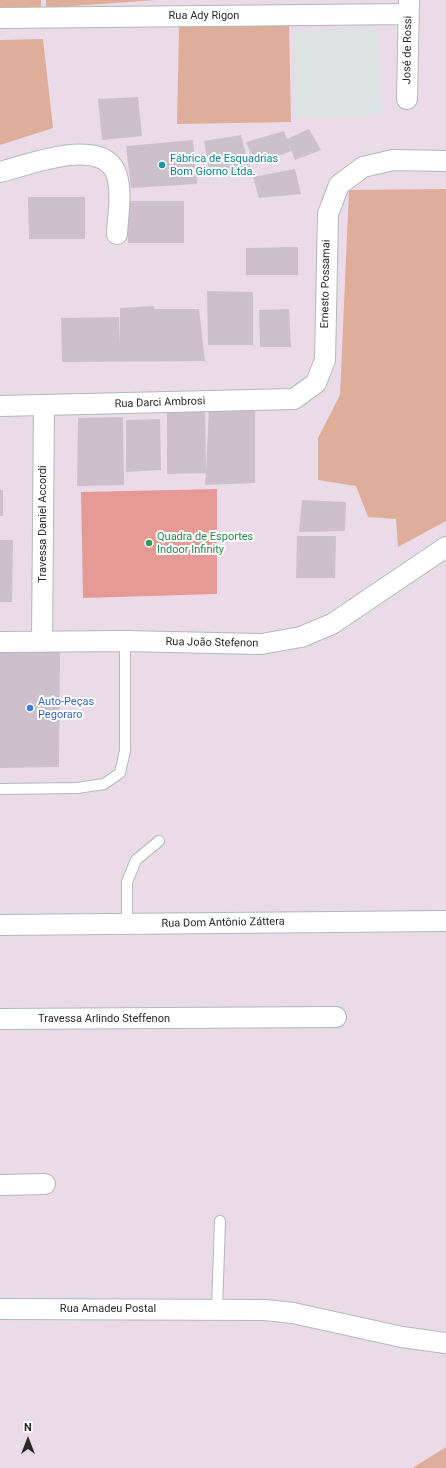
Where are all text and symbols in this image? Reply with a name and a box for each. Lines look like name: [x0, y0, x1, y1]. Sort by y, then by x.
street label: Rua Ady Rigon: [169, 9, 239, 23]
street label: José de Rossi: [401, 16, 415, 84]
place label: Fábrica de Esquadrias Bom Giorno Ltda.: [170, 152, 278, 178]
marker: Fábrica de Esquadrias Bom Giorno Ltda.: [157, 160, 167, 170]
street label: Ernesto Possamai: [319, 239, 333, 329]
street label: Rua Darci Ambrosi: [114, 395, 206, 411]
street label: Travessa Daniel Accordi: [36, 465, 50, 583]
place label: Quadra de Esportes Indoor Infinity: [157, 530, 253, 556]
marker: Quadra de Esportes Indoor Infinity: [144, 538, 154, 548]
street label: Rua João Stefenon: [165, 636, 259, 650]
place label: Auto-Peças Pegoraro: [38, 695, 94, 721]
marker: Auto-Peças Pegoraro: [25, 703, 35, 713]
street label: Rua Dom Antônio Záttera: [161, 915, 285, 931]
street label: Travessa Arlindo Steffenon: [38, 1012, 170, 1026]
street label: Rua Amadeu Postal: [60, 1302, 156, 1316]
north arrow: [8, 1420, 48, 1460]
text: N: [24, 1421, 32, 1434]

